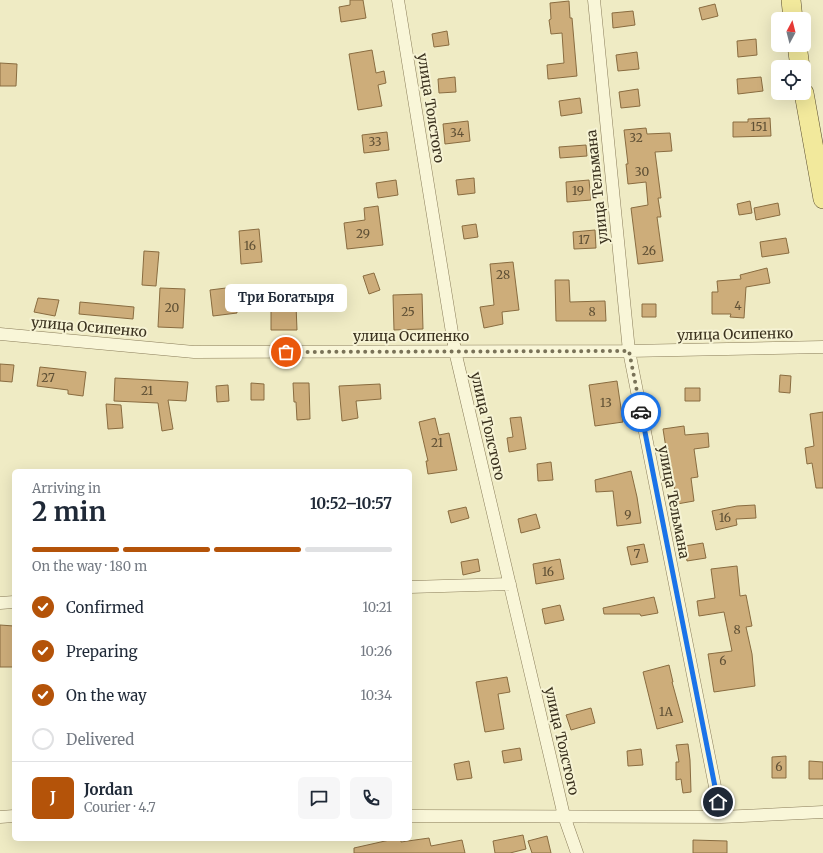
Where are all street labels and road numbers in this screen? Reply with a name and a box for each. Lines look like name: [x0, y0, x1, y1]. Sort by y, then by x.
street label: улица Толстого: [413, 52, 449, 164]
street label: улица Тельмана: [582, 128, 612, 245]
street label: улица Осипенко: [30, 313, 148, 341]
street label: улица Осипенко: [677, 324, 793, 344]
street label: улица Осипенко: [353, 327, 469, 345]
street label: улица Толстого: [467, 370, 509, 482]
street label: улица Тельмана: [654, 444, 694, 561]
street label: улица Толстого: [541, 685, 583, 797]

